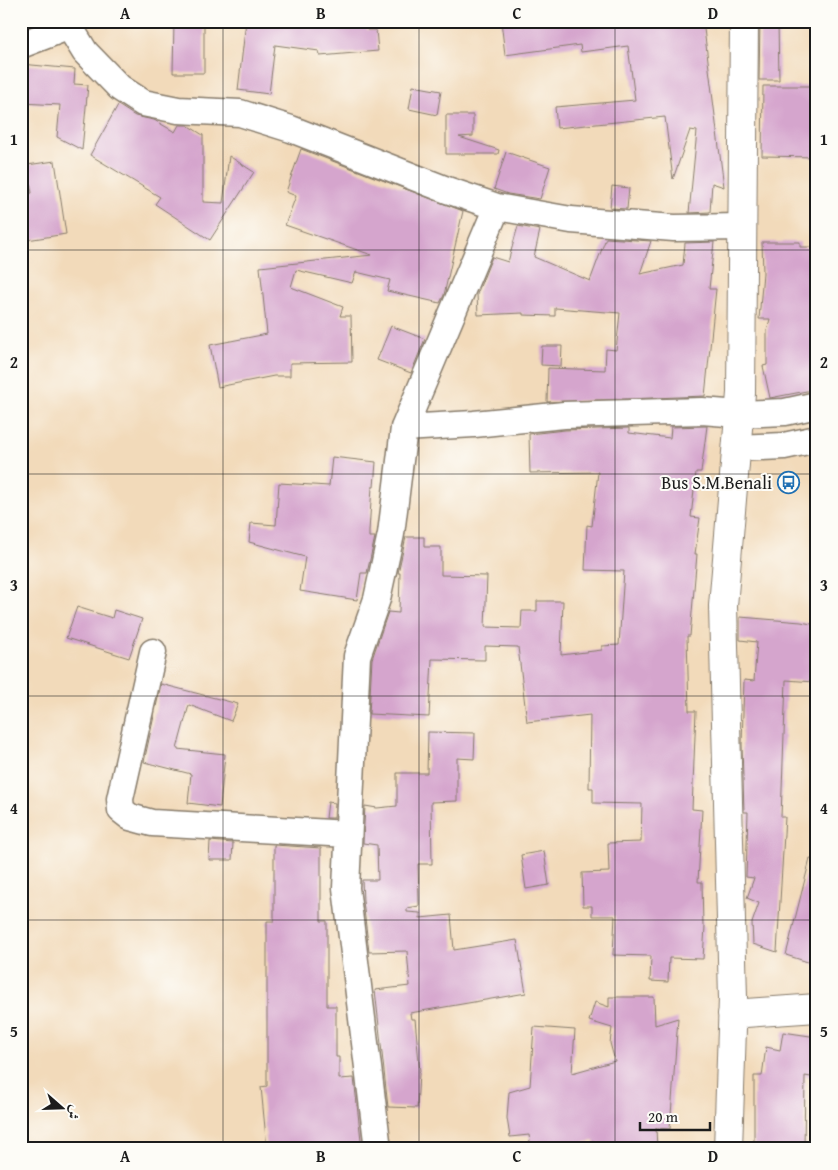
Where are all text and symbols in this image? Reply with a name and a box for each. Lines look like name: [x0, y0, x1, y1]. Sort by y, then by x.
text: A: [120, 1, 131, 25]
text: B: [316, 1, 326, 25]
text: C: [512, 1, 522, 25]
text: D: [708, 1, 718, 25]
text: 1: [10, 127, 18, 151]
text: 1: [820, 127, 828, 151]
text: 2: [10, 350, 18, 374]
text: 2: [820, 350, 828, 374]
place label: Bus S.M.Benali: [661, 469, 772, 496]
bus stop icon: Bus S.M.Benali: [776, 471, 800, 495]
text: 3: [10, 573, 18, 597]
text: 3: [820, 573, 828, 597]
text: 4: [10, 796, 18, 820]
text: 4: [820, 796, 828, 820]
text: 5: [10, 1019, 18, 1043]
text: 5: [820, 1019, 828, 1043]
north arrow: [38, 1082, 88, 1132]
scale bar: [640, 1100, 710, 1132]
text: ش: [62, 1102, 86, 1122]
text: 20 m: [648, 1106, 679, 1127]
text: A: [120, 1144, 131, 1168]
text: B: [316, 1144, 326, 1168]
text: C: [512, 1144, 522, 1168]
text: D: [708, 1144, 718, 1168]

